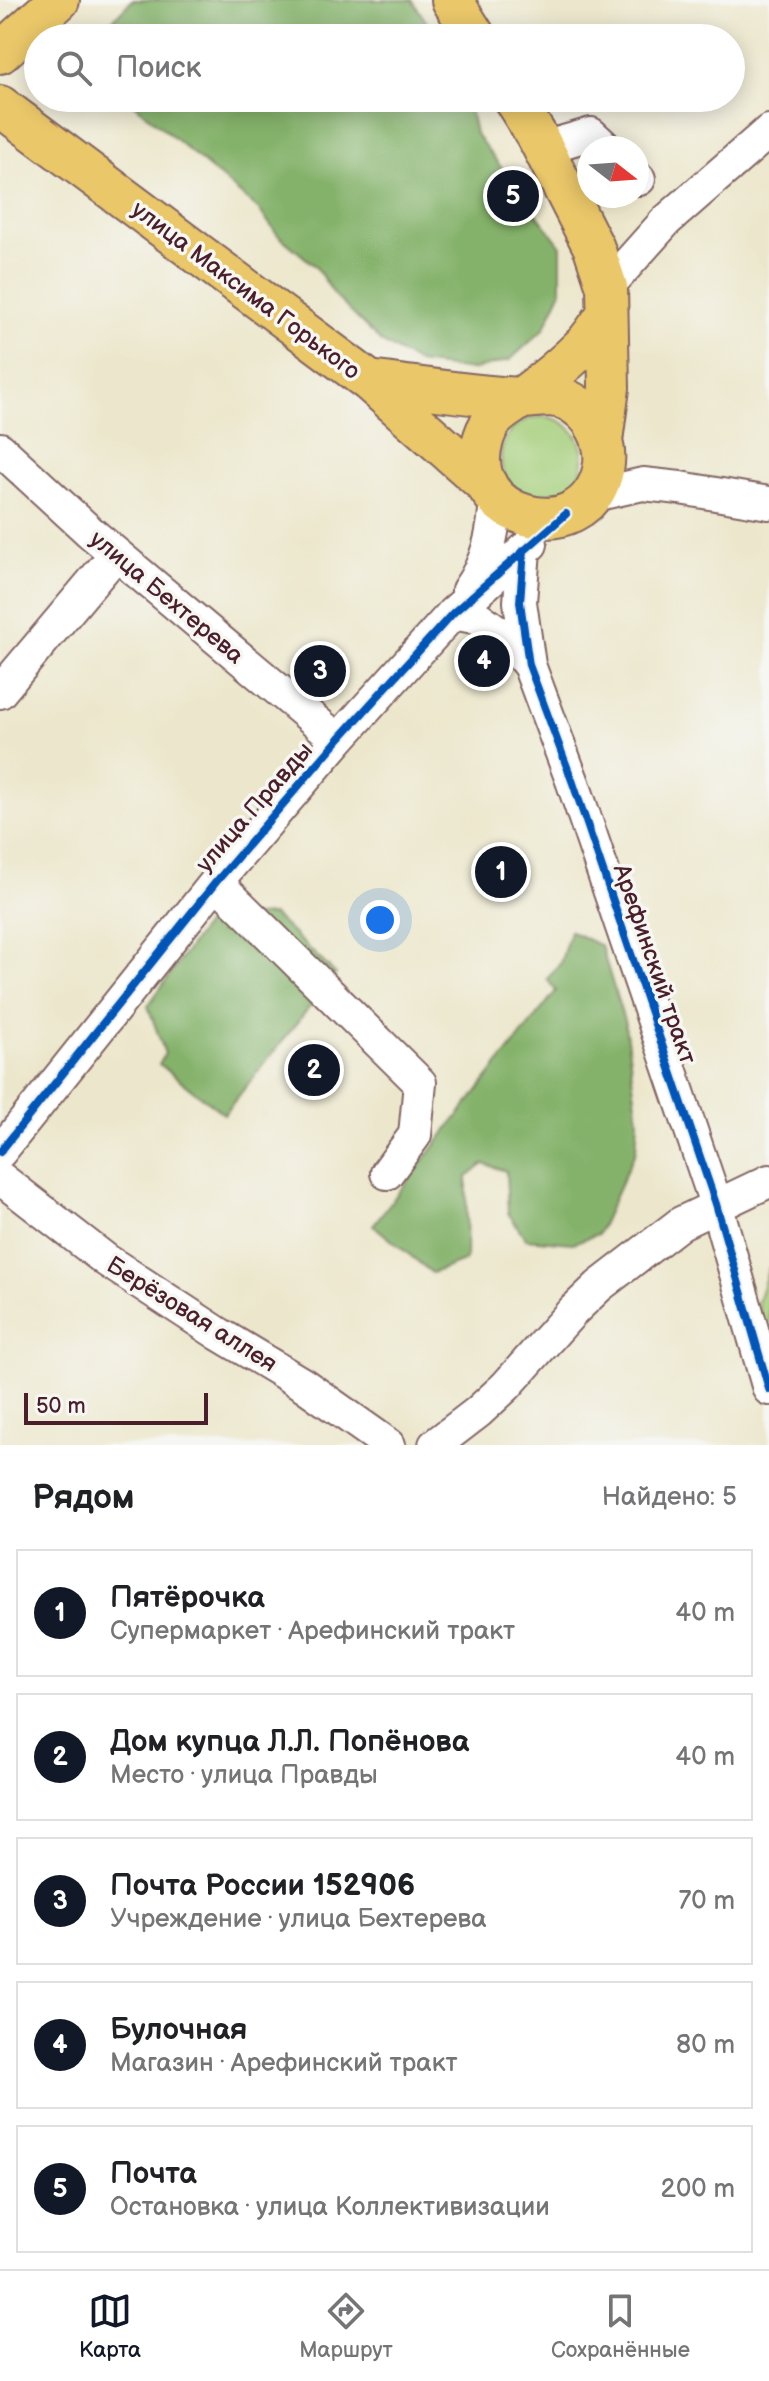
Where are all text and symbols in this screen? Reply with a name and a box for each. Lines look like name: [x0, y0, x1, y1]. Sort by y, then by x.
search box: [24, 24, 745, 112]
icon: search: [52, 46, 96, 90]
text: Поиск: [116, 50, 202, 86]
north arrow: [577, 136, 649, 208]
pin: 5: [487, 166, 539, 226]
street label: улица Максима Горького: [126, 195, 366, 386]
street label: улица Бехтерева: [84, 525, 250, 670]
pin: 4: [458, 631, 510, 691]
pin: 3: [294, 641, 346, 701]
street label: улица Правды: [190, 736, 319, 878]
pin: 1: [475, 842, 527, 902]
street label: Арефинский тракт: [606, 859, 702, 1068]
your location: [360, 900, 400, 940]
pin: 2: [288, 1040, 340, 1100]
street label: Берёзовая аллея: [101, 1250, 282, 1379]
scale bar: [24, 1389, 208, 1425]
text: 50 m: [36, 1393, 86, 1420]
text: Рядом: [32, 1477, 134, 1518]
text: Найдено: 5: [602, 1482, 737, 1513]
text: Пятёрочка: [110, 1580, 265, 1616]
text: 1: [55, 1598, 65, 1629]
text: 40 m: [675, 1598, 735, 1629]
text: Супермаркет · Арефинский тракт: [110, 1616, 515, 1647]
text: Дом купца Л.Л. Попёнова: [110, 1724, 469, 1760]
text: 2: [52, 1742, 68, 1773]
text: 40 m: [675, 1742, 735, 1773]
text: Место · улица Правды: [110, 1760, 378, 1791]
text: Почта России 152906: [110, 1868, 415, 1904]
text: 3: [52, 1886, 68, 1917]
text: 70 m: [678, 1886, 735, 1917]
text: Учреждение · улица Бехтерева: [110, 1904, 487, 1935]
text: Булочная: [110, 2012, 247, 2048]
text: 4: [52, 2030, 68, 2061]
text: 80 m: [676, 2030, 735, 2061]
text: Магазин · Арефинский тракт: [110, 2048, 458, 2079]
text: Почта: [110, 2156, 197, 2192]
text: 5: [52, 2174, 68, 2205]
text: 200 m: [661, 2174, 735, 2205]
text: Остановка · улица Коллективизации: [110, 2192, 550, 2223]
tab: Карта: [79, 2289, 141, 2364]
tab: Маршрут: [299, 2289, 393, 2364]
tab: Сохранённые: [551, 2289, 690, 2364]

